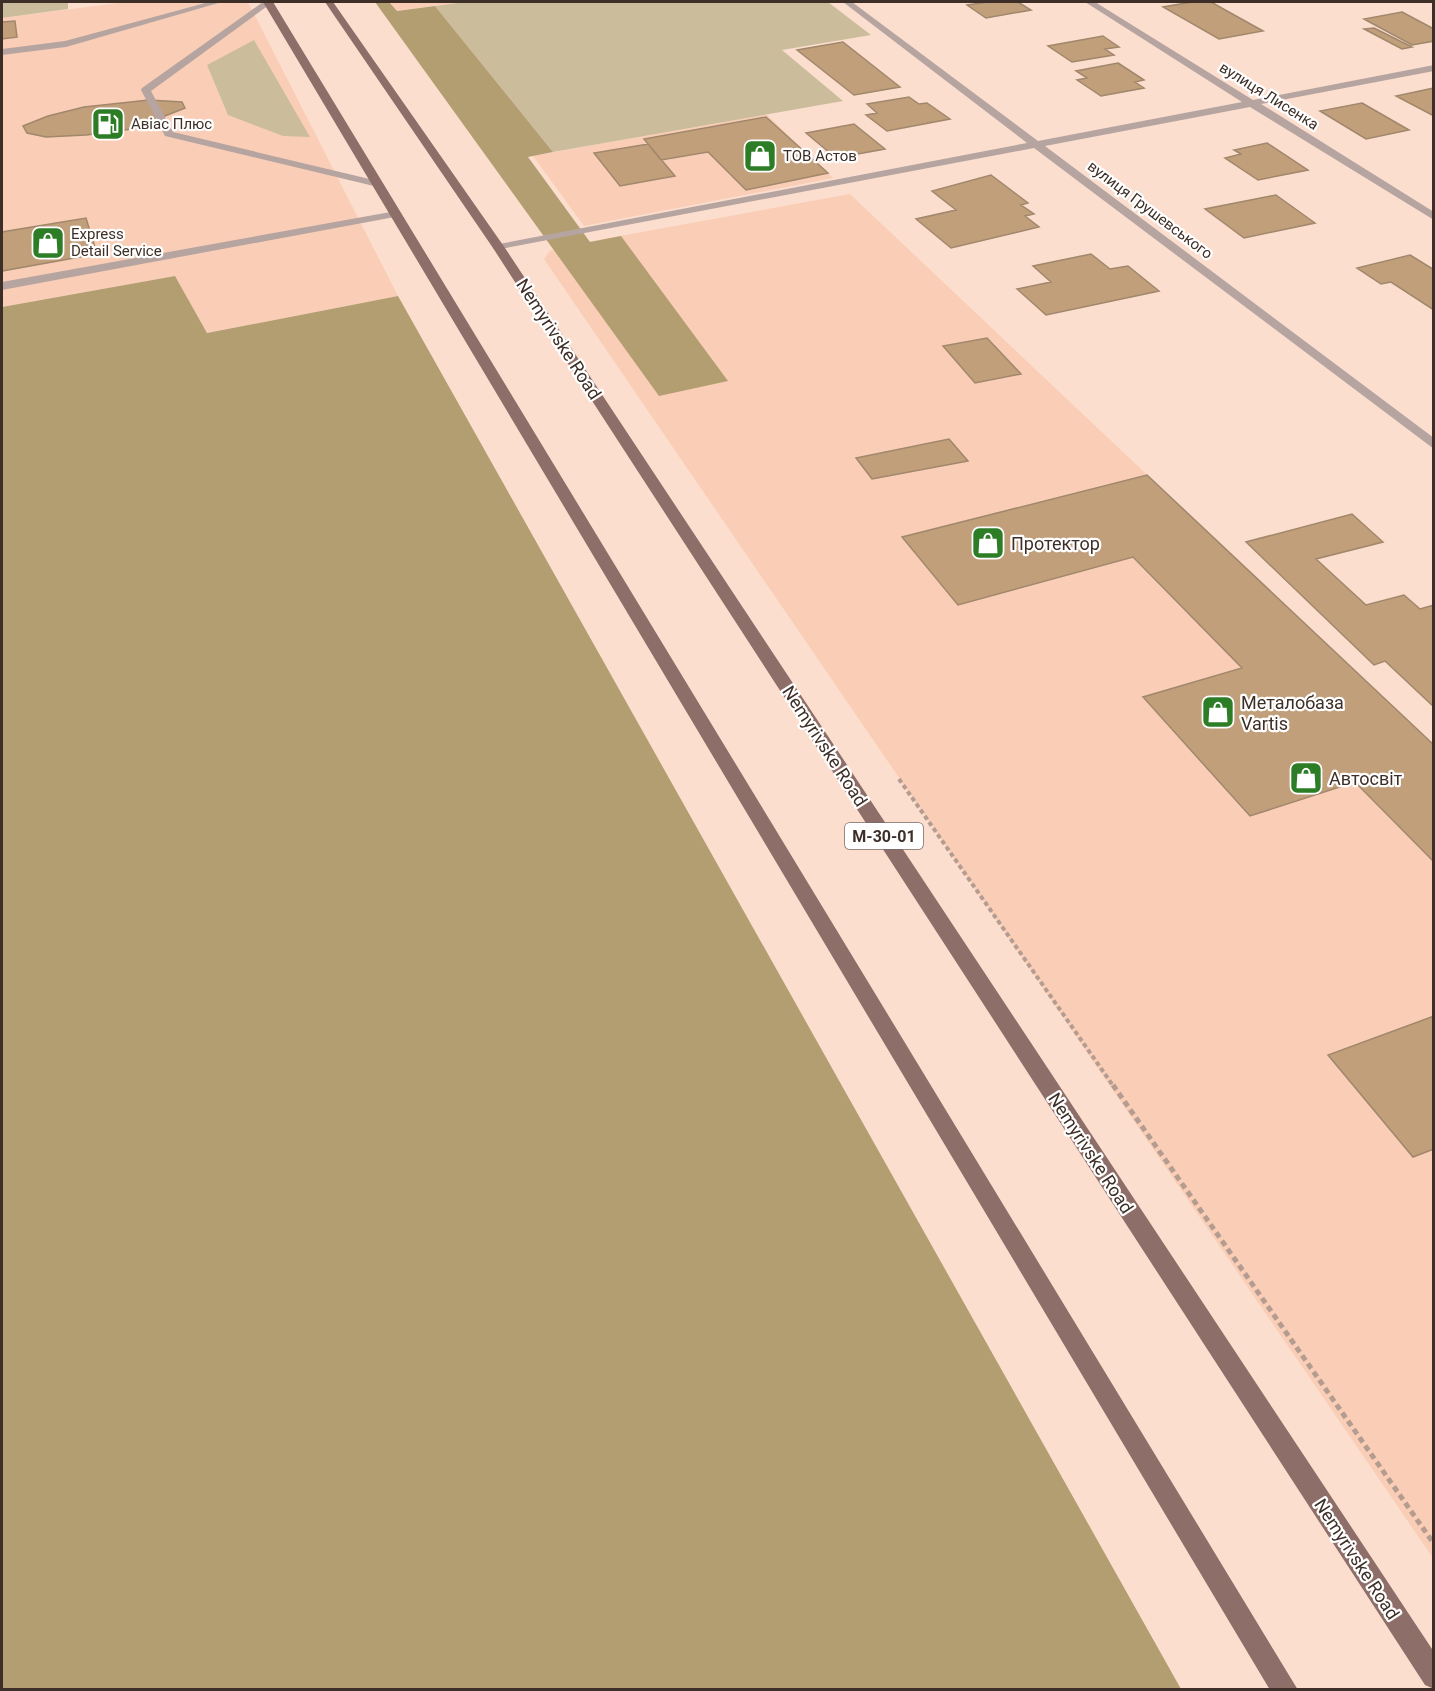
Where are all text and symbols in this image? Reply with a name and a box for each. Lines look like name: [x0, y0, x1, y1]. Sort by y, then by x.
street label: вулиця Лисенка: [1216, 58, 1322, 134]
fuel station icon: Авіас Плюс: [90, 106, 126, 142]
place label: Авіас Плюс: [131, 115, 212, 133]
shop icon: ТОВ Астов: [742, 138, 778, 174]
place label: ТОВ Астов: [783, 147, 857, 165]
street label: вулиця Грушевського: [1084, 157, 1216, 263]
shop icon: Express Detail Service: [30, 225, 66, 261]
place label: Express Detail Service: [71, 225, 162, 260]
street label: Nemyrivske Road: [512, 275, 606, 403]
shop icon: Протектор: [970, 525, 1006, 561]
place label: Протектор: [1011, 533, 1100, 554]
street label: Nemyrivske Road: [778, 682, 872, 810]
place label: Металобаза Vartis: [1241, 692, 1344, 734]
shop icon: Металобаза Vartis: [1200, 694, 1236, 730]
shop icon: Автосвіт: [1288, 760, 1324, 796]
place label: Автосвіт: [1329, 768, 1403, 789]
road number: М-30-01: [845, 823, 923, 849]
street label: Nemyrivske Road: [1044, 1089, 1138, 1217]
street label: Nemyrivske Road: [1310, 1495, 1404, 1623]

